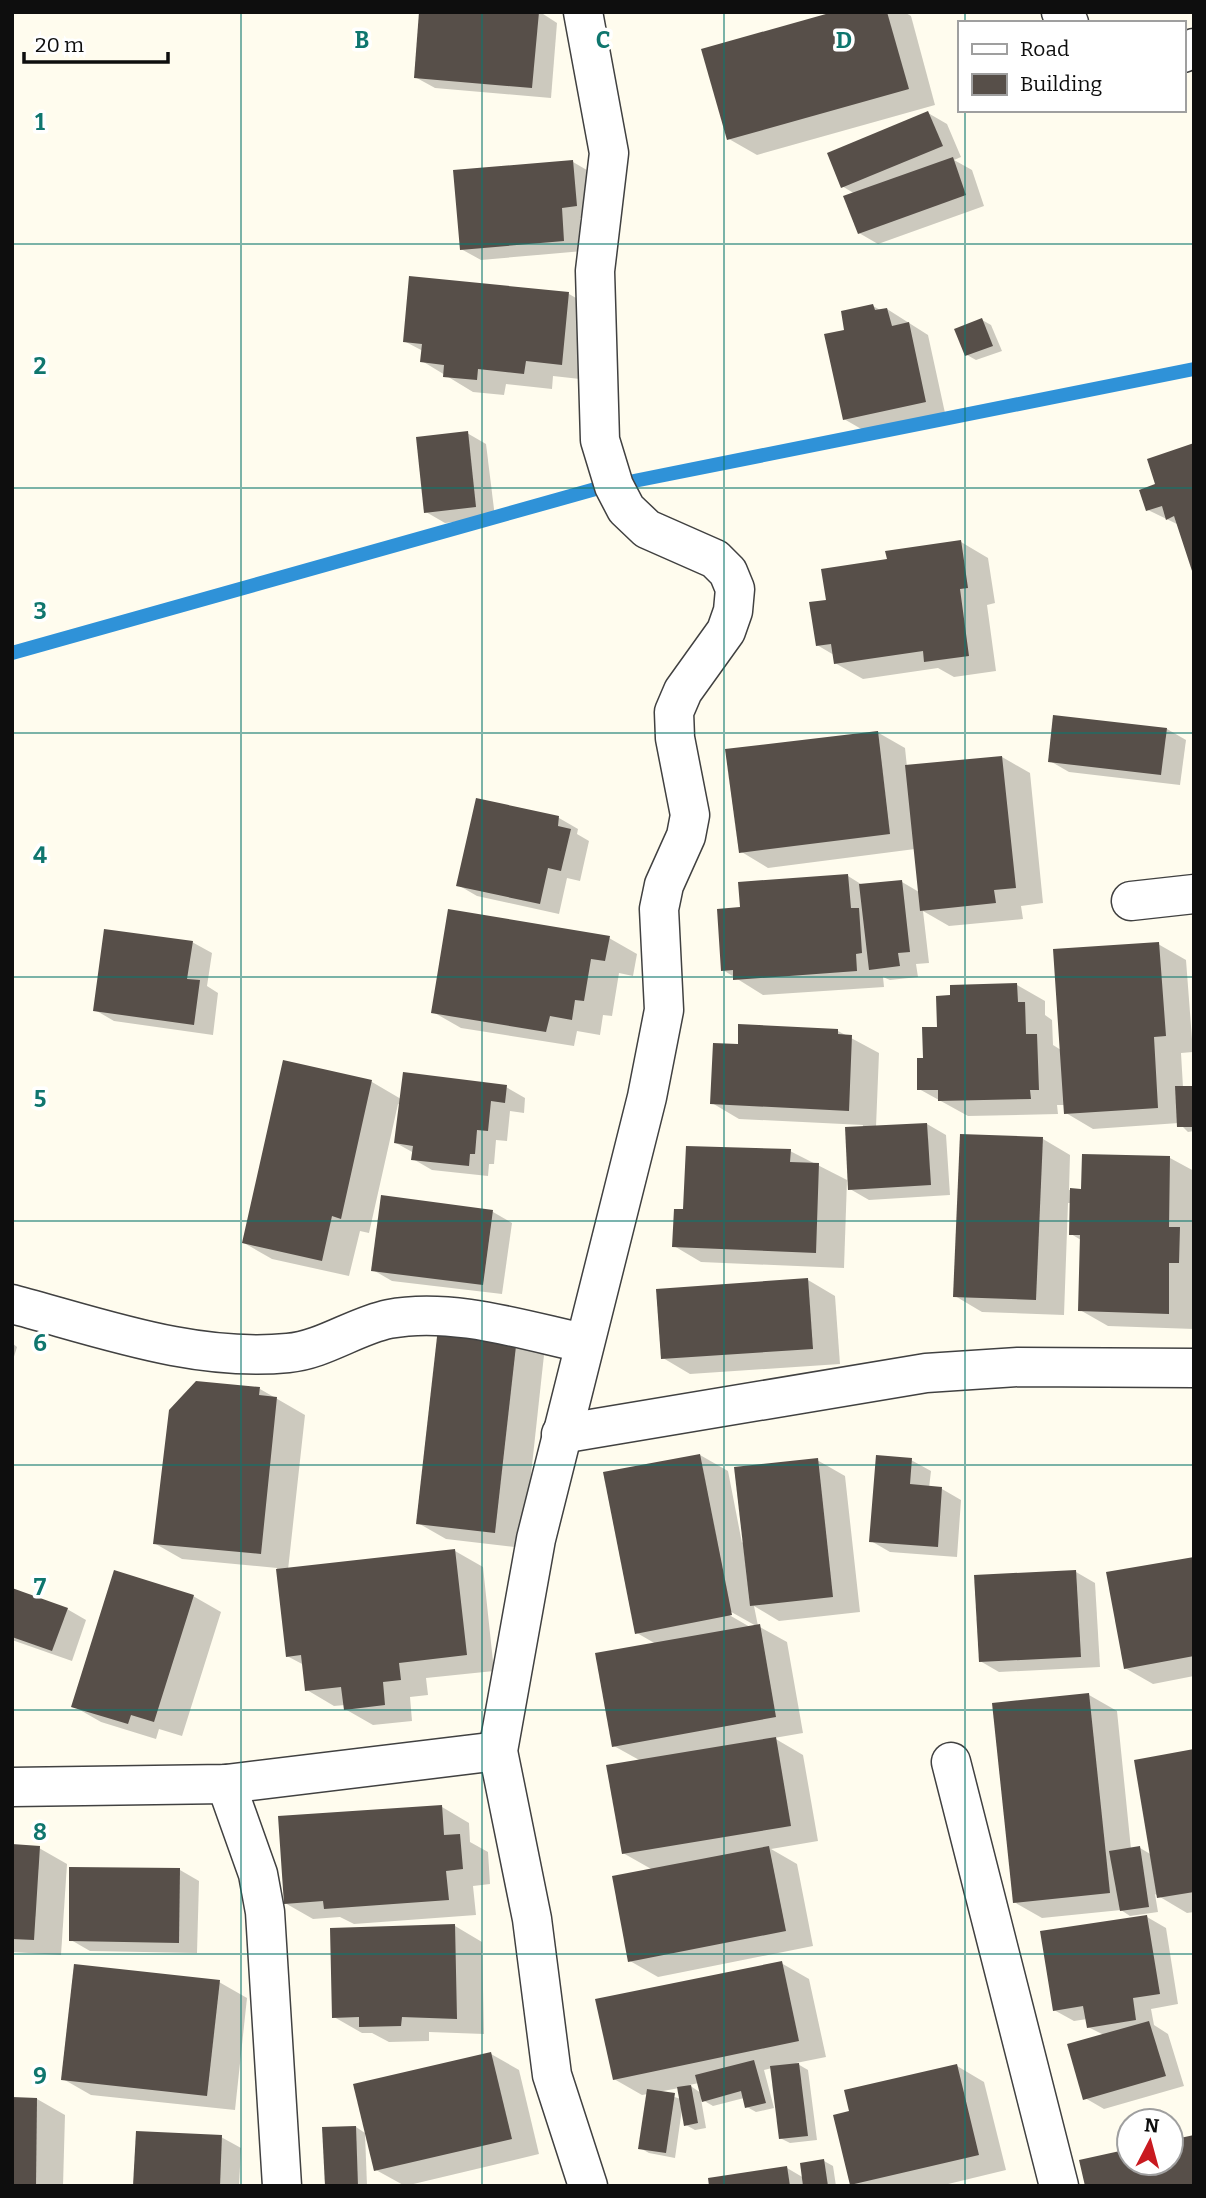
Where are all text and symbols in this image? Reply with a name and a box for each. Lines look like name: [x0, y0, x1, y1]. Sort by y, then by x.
scale bar: [24, 21, 168, 65]
legend: [958, 21, 1185, 112]
text: B: [355, 26, 369, 54]
text: C: [596, 26, 610, 54]
text: D: [836, 26, 852, 54]
text: 20 m: [35, 32, 84, 58]
text: Road: [1020, 36, 1069, 62]
text: Building: [1020, 71, 1103, 97]
text: 1: [35, 108, 45, 136]
text: 2: [34, 352, 47, 380]
text: 3: [33, 597, 47, 625]
text: 4: [33, 841, 47, 869]
text: 5: [34, 1085, 46, 1113]
text: 6: [33, 1329, 47, 1357]
text: 7: [34, 1573, 47, 1601]
text: 8: [33, 1818, 47, 1846]
text: 9: [33, 2062, 47, 2090]
north arrow: [1115, 2107, 1185, 2177]
text: N: [1143, 2113, 1161, 2138]

